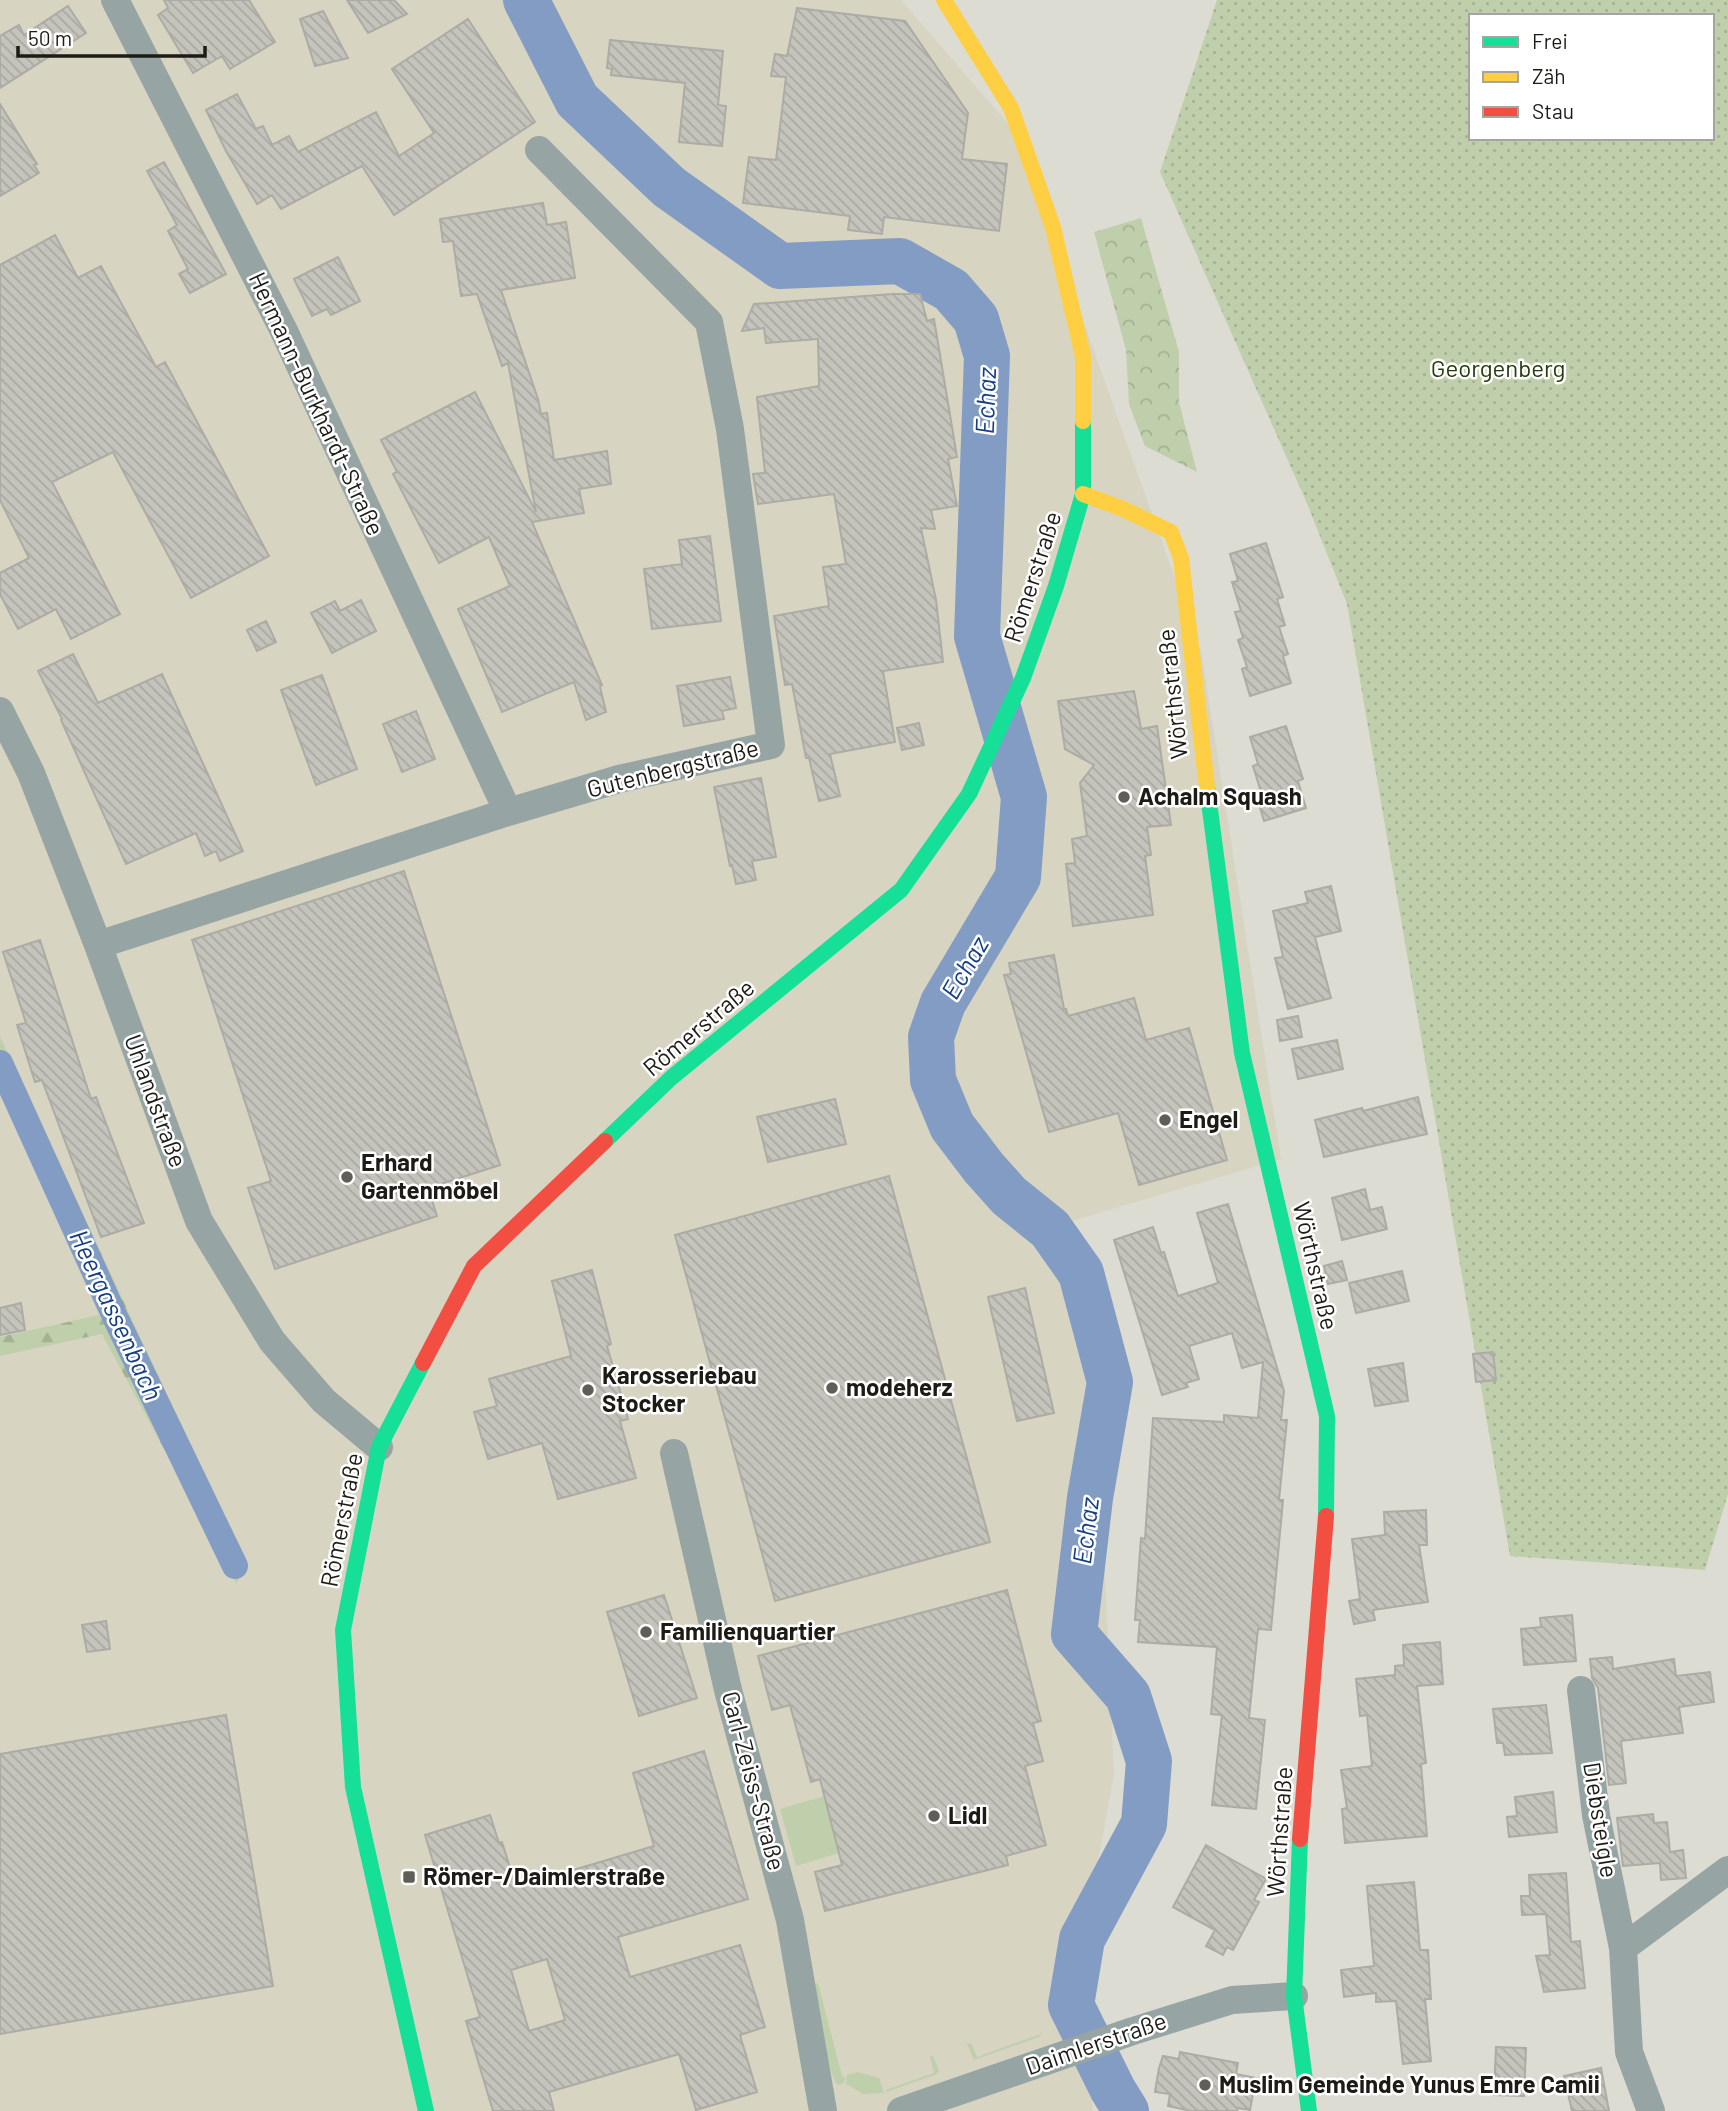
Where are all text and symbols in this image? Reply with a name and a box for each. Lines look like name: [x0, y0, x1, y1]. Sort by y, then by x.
scale bar: [18, 14, 205, 58]
legend: [1469, 14, 1714, 140]
text: 50 m: [28, 25, 72, 50]
text: Frei: [1532, 28, 1568, 53]
text: Zäh: [1532, 63, 1566, 88]
text: Stau: [1532, 98, 1574, 123]
street label: Hermann-Burkhardt-Straße: [243, 267, 391, 540]
park label: Georgenberg: [1431, 353, 1565, 382]
water label: Echaz: [968, 366, 1001, 435]
street label: Römerstraße: [997, 507, 1066, 646]
street label: Wörthstraße: [1150, 628, 1193, 761]
street label: Gutenbergstraße: [584, 732, 761, 803]
place label: Achalm Squash: [1138, 781, 1302, 810]
marker: Achalm Squash: [1116, 789, 1132, 805]
water label: Echaz: [934, 930, 994, 1004]
street label: Römerstraße: [637, 972, 759, 1082]
street label: Uhlandstraße: [119, 1030, 194, 1171]
place label: Engel: [1179, 1104, 1238, 1133]
marker: Engel: [1157, 1112, 1173, 1128]
place label: Erhard Gartenmöbel: [361, 1147, 498, 1204]
marker: Erhard Gartenmöbel: [339, 1169, 355, 1185]
street label: Wörthstraße: [1288, 1199, 1345, 1333]
water label: Heergassenbach: [64, 1224, 170, 1405]
place label: Karosseriebau Stocker: [602, 1360, 757, 1417]
place label: modeherz: [846, 1372, 953, 1401]
marker: modeherz: [824, 1380, 840, 1396]
marker: Karosseriebau Stocker: [580, 1382, 596, 1398]
street label: Römerstraße: [313, 1450, 368, 1589]
water label: Echaz: [1065, 1495, 1104, 1566]
place label: Familienquartier: [660, 1616, 836, 1645]
marker: Familienquartier: [638, 1624, 654, 1640]
street label: Carl-Zeiss-Straße: [717, 1688, 792, 1873]
street label: Diebsteigle: [1578, 1760, 1625, 1880]
street label: Wörthstraße: [1259, 1766, 1298, 1898]
place label: Lidl: [948, 1800, 987, 1829]
marker: Lidl: [926, 1808, 942, 1824]
place label: Römer-/Daimlerstraße: [423, 1861, 665, 1890]
marker: Römer-/Daimlerstraße: [401, 1869, 417, 1885]
street label: Daimlerstraße: [1021, 2005, 1170, 2080]
place label: Muslim Gemeinde Yunus Emre Camii: [1219, 2069, 1600, 2098]
marker: Muslim Gemeinde Yunus Emre Camii: [1197, 2077, 1213, 2093]

